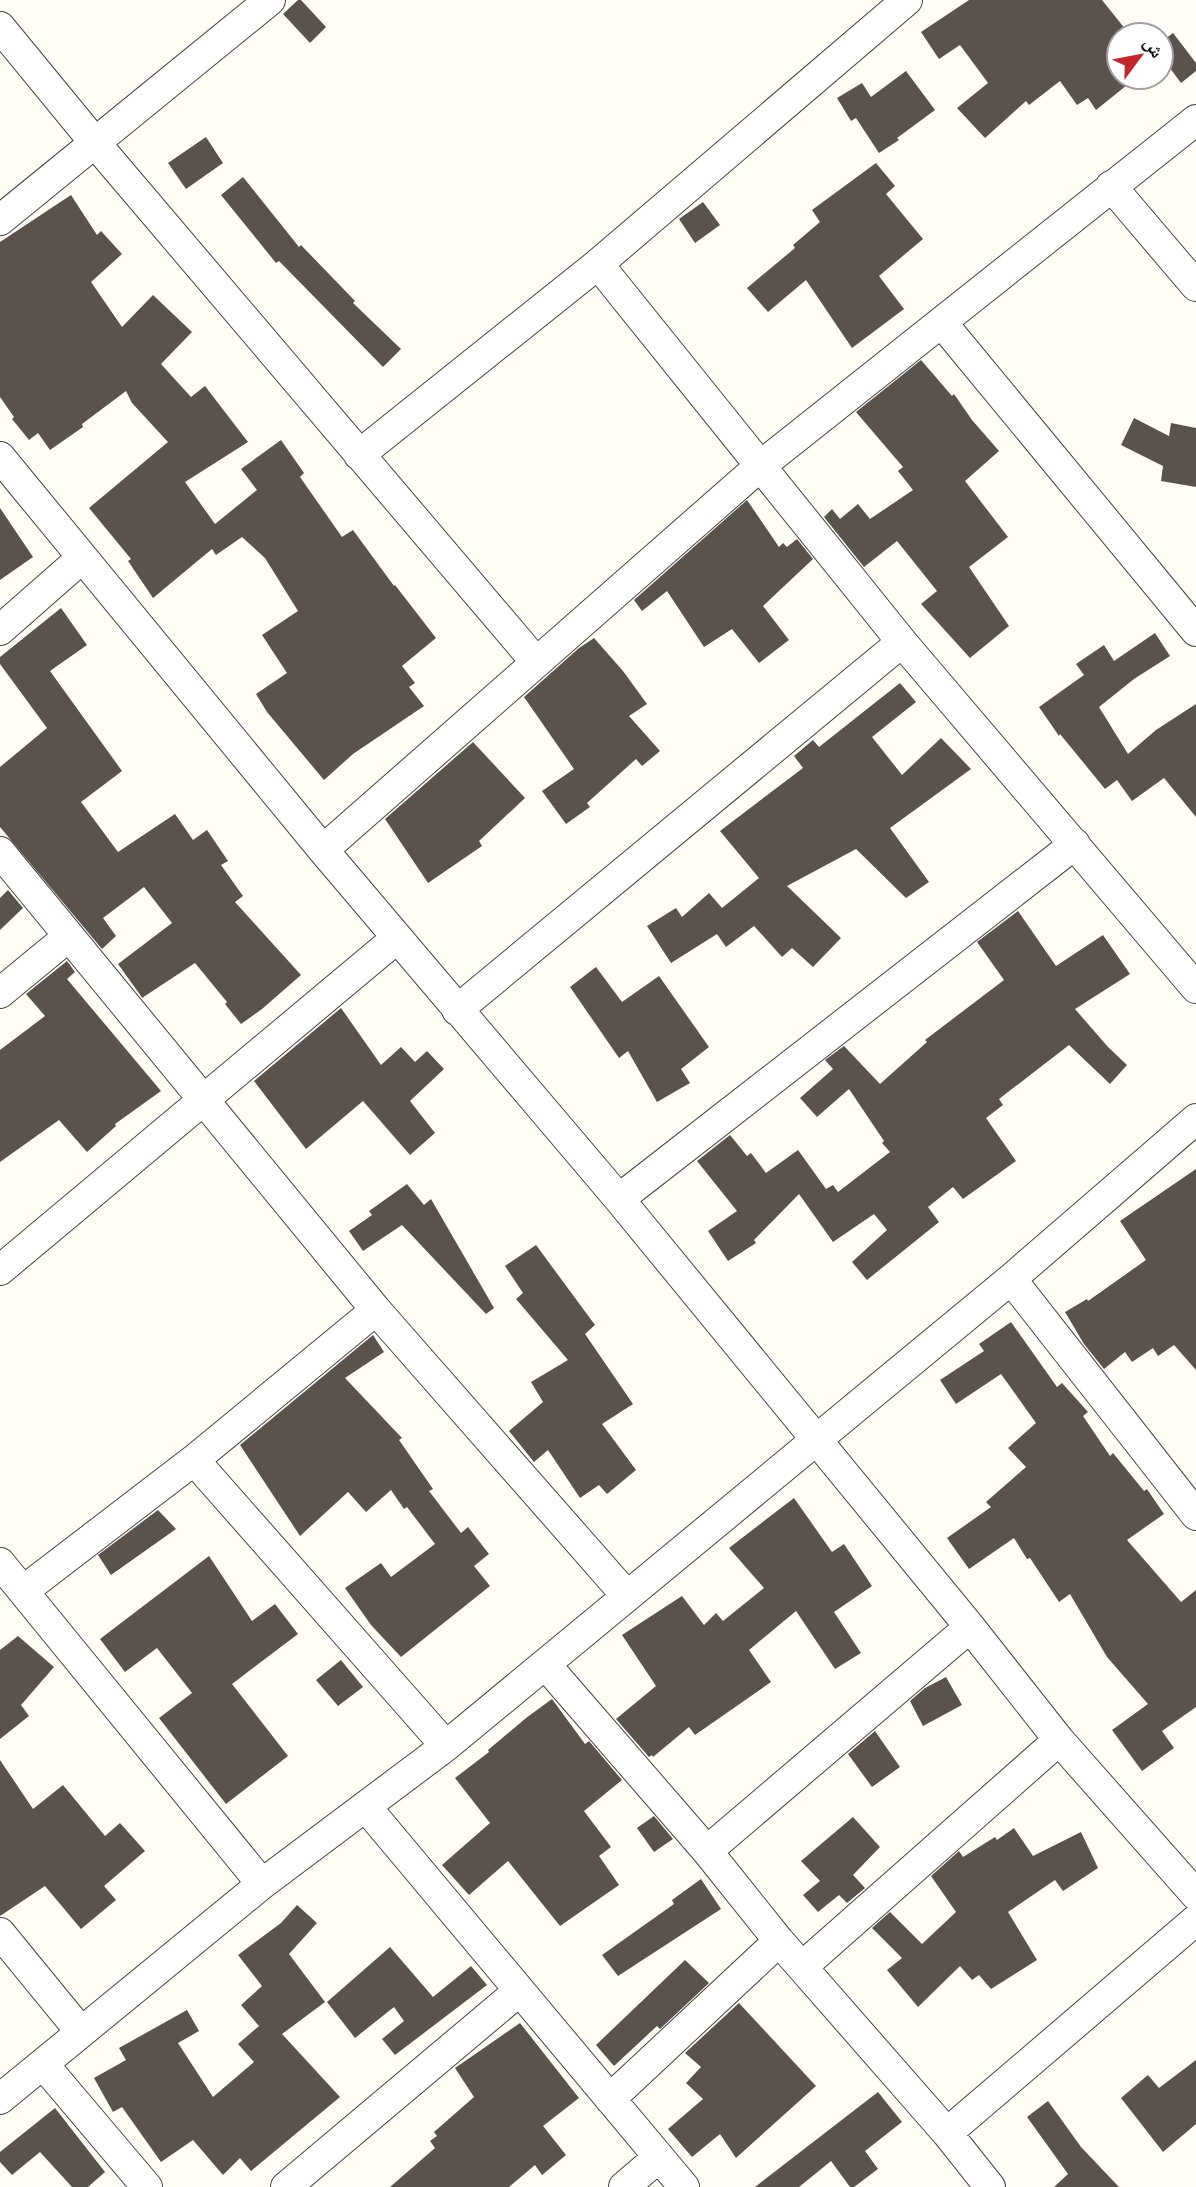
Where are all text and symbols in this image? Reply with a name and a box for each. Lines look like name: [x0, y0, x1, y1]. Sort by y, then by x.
north arrow: [1105, 21, 1175, 91]
text: ش: [1133, 32, 1171, 66]

